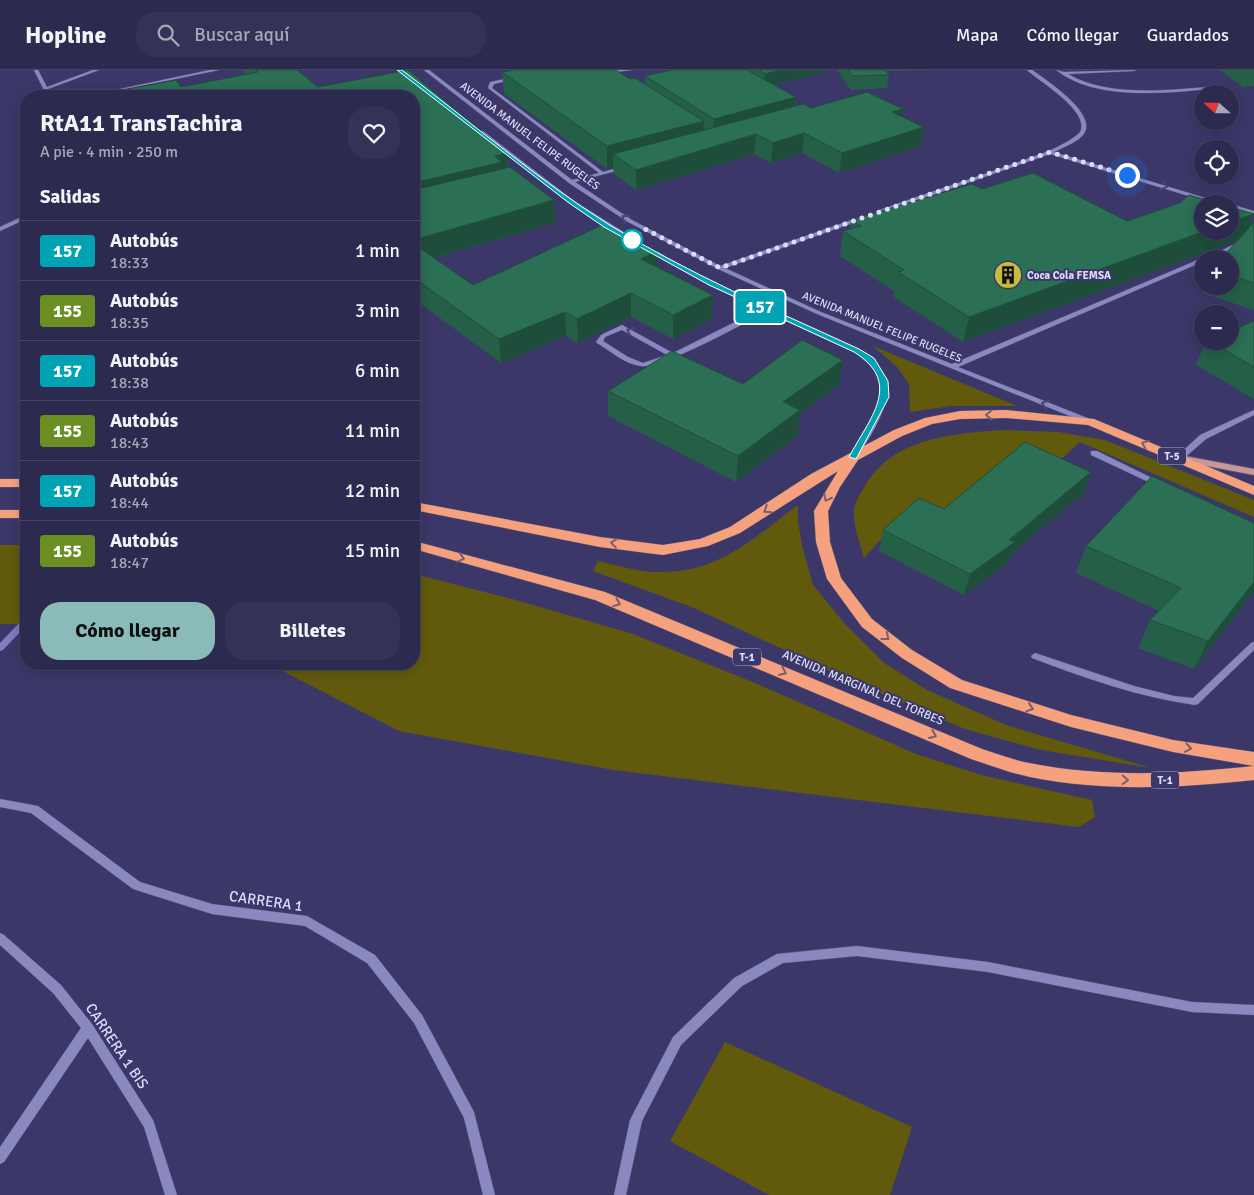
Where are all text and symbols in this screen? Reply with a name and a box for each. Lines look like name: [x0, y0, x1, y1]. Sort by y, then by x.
search box: [136, 12, 486, 57]
text: Hopline: [25, 20, 106, 50]
icon: search: [154, 21, 182, 49]
text: Buscar aquí: [194, 23, 289, 47]
text: Mapa: [956, 24, 998, 46]
text: Cómo llegar: [1026, 24, 1119, 46]
text: Guardados: [1147, 24, 1229, 46]
street label: AVENIDA MANUEL FELIPE RUGELES: [458, 79, 602, 193]
north arrow: [1194, 85, 1239, 130]
map controls: [1194, 85, 1239, 350]
button: heart: [348, 107, 400, 159]
text: RtA11 TransTachira: [40, 108, 243, 138]
button: locate: [1194, 140, 1239, 185]
text: A pie · 4 min · 250 m: [40, 142, 178, 162]
your location: [1115, 163, 1140, 188]
one-way arrow: [1159, 181, 1168, 191]
text: Salidas: [40, 185, 100, 209]
button: layers: [1194, 195, 1239, 240]
one-way arrow: [621, 214, 630, 224]
text: Autobús: [110, 229, 178, 253]
unlabelled marker: [621, 229, 643, 251]
text: 1 min: [355, 239, 400, 263]
text: 157: [53, 240, 82, 262]
button: +: [1194, 250, 1239, 295]
text: 18:33: [110, 253, 149, 273]
building icon: Coca Cola FEMSA: [993, 260, 1023, 290]
place label: Coca Cola FEMSA: [1027, 269, 1111, 282]
text: Autobús: [110, 289, 178, 313]
street label: AVENIDA MANUEL FELIPE RUGELES: [800, 289, 964, 365]
line badge: 157: [731, 291, 789, 323]
text: 157: [745, 296, 775, 318]
text: 3 min: [355, 299, 400, 323]
text: 155: [53, 300, 82, 322]
button: −: [1194, 305, 1239, 350]
text: 18:35: [110, 313, 149, 333]
one-way arrow: [626, 327, 634, 337]
text: Autobús: [110, 349, 178, 373]
text: 6 min: [355, 359, 400, 383]
text: 157: [53, 360, 82, 382]
text: 18:38: [110, 373, 149, 393]
one-way arrow: [1041, 400, 1050, 410]
text: Autobús: [110, 409, 178, 433]
one-way arrow: [985, 409, 993, 420]
text: 11 min: [345, 419, 400, 443]
text: 155: [53, 420, 82, 442]
text: 18:43: [110, 433, 149, 453]
one-way arrow: [1141, 440, 1150, 451]
road number: T-5: [1158, 448, 1186, 464]
text: Autobús: [110, 469, 178, 493]
text: 12 min: [345, 479, 400, 503]
text: 157: [53, 480, 82, 502]
text: 18:44: [110, 493, 149, 513]
one-way arrow: [823, 493, 833, 502]
one-way arrow: [763, 504, 773, 513]
text: Autobús: [110, 529, 178, 553]
one-way arrow: [610, 538, 618, 549]
text: 15 min: [345, 539, 400, 563]
text: 155: [53, 540, 82, 562]
one-way arrow: [456, 552, 464, 562]
text: 18:47: [110, 553, 149, 573]
one-way arrow: [612, 597, 621, 607]
button: Cómo llegar: [40, 602, 215, 660]
button: Billetes: [225, 602, 400, 660]
one-way arrow: [880, 632, 889, 640]
street label: AVENIDA MARGINAL DEL TORBES: [780, 647, 946, 729]
road number: T-1: [733, 648, 761, 666]
one-way arrow: [778, 665, 787, 676]
one-way arrow: [1026, 702, 1034, 712]
one-way arrow: [928, 729, 937, 739]
one-way arrow: [1183, 743, 1192, 753]
road number: T-1: [1151, 772, 1179, 788]
one-way arrow: [1121, 775, 1129, 786]
street label: CARRERA 1: [228, 887, 304, 915]
street label: CARRERA 1 BIS: [82, 1000, 152, 1092]

